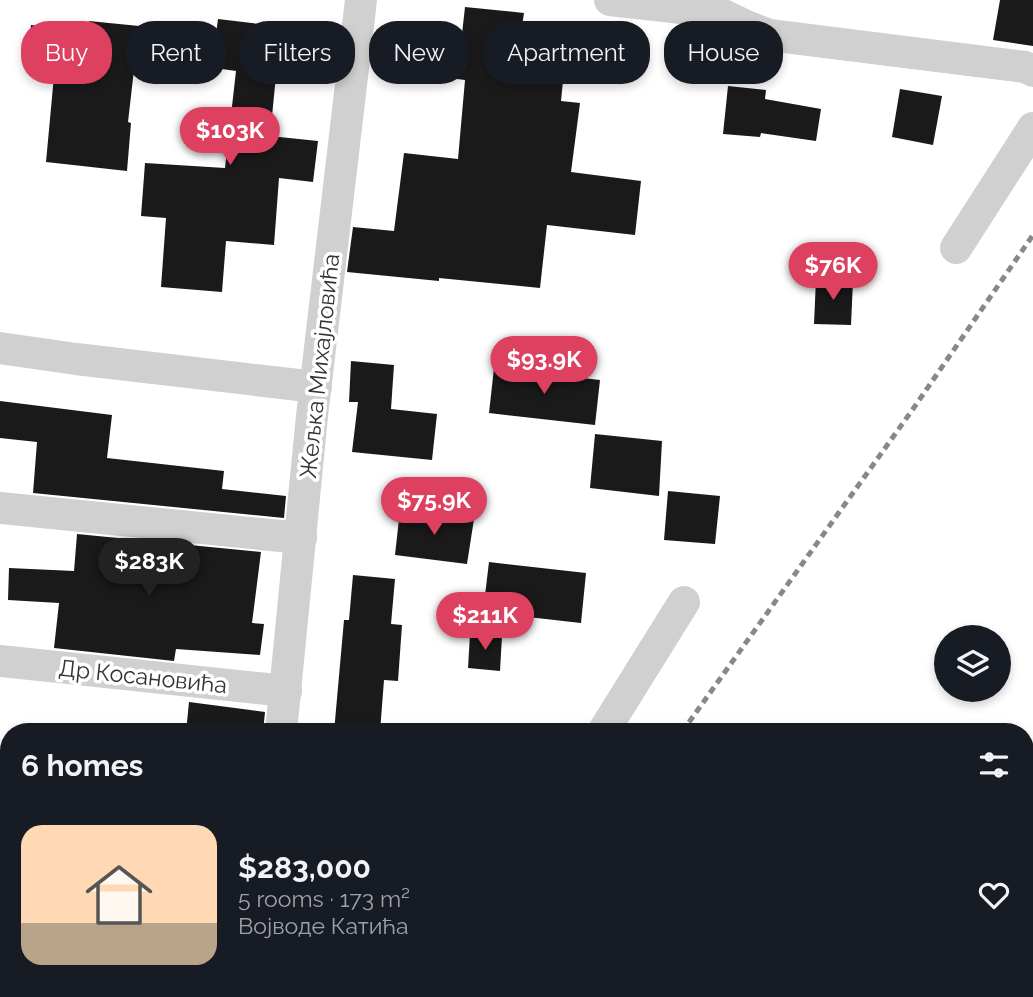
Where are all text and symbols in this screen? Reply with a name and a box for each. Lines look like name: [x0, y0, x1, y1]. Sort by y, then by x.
chip: Buy: [21, 21, 112, 84]
chip: Rent: [126, 21, 226, 84]
chip: Filters: [240, 21, 355, 84]
chip: New: [369, 21, 469, 84]
chip: Apartment: [483, 21, 650, 84]
chip: House: [664, 21, 783, 84]
pin: $103K: [181, 108, 279, 167]
text: $103K: [196, 116, 264, 143]
pin: $76K: [792, 243, 874, 302]
text: $76K: [805, 251, 861, 278]
street label: Жељка Михајловића: [294, 252, 344, 480]
pin: $93.9K: [487, 336, 601, 396]
text: $93.9K: [506, 345, 582, 372]
pin: $75.9K: [377, 477, 491, 537]
text: $75.9K: [397, 486, 471, 513]
pin: $283K: [100, 538, 198, 598]
text: $283K: [114, 547, 184, 574]
pin: $211K: [436, 592, 534, 652]
text: $211K: [452, 601, 518, 628]
map controls: [934, 625, 1011, 702]
button: layers: [934, 625, 1011, 702]
street label: Др Косановића: [58, 654, 228, 698]
icon: filters: [975, 746, 1013, 784]
text: 6 homes: [21, 748, 143, 783]
text: $283,000: [238, 850, 371, 885]
icon: home: [77, 853, 161, 937]
icon: heart: [975, 876, 1013, 914]
text: 5 rooms · 173 m²: [238, 885, 410, 912]
text: Војводе Катића: [238, 912, 408, 939]

